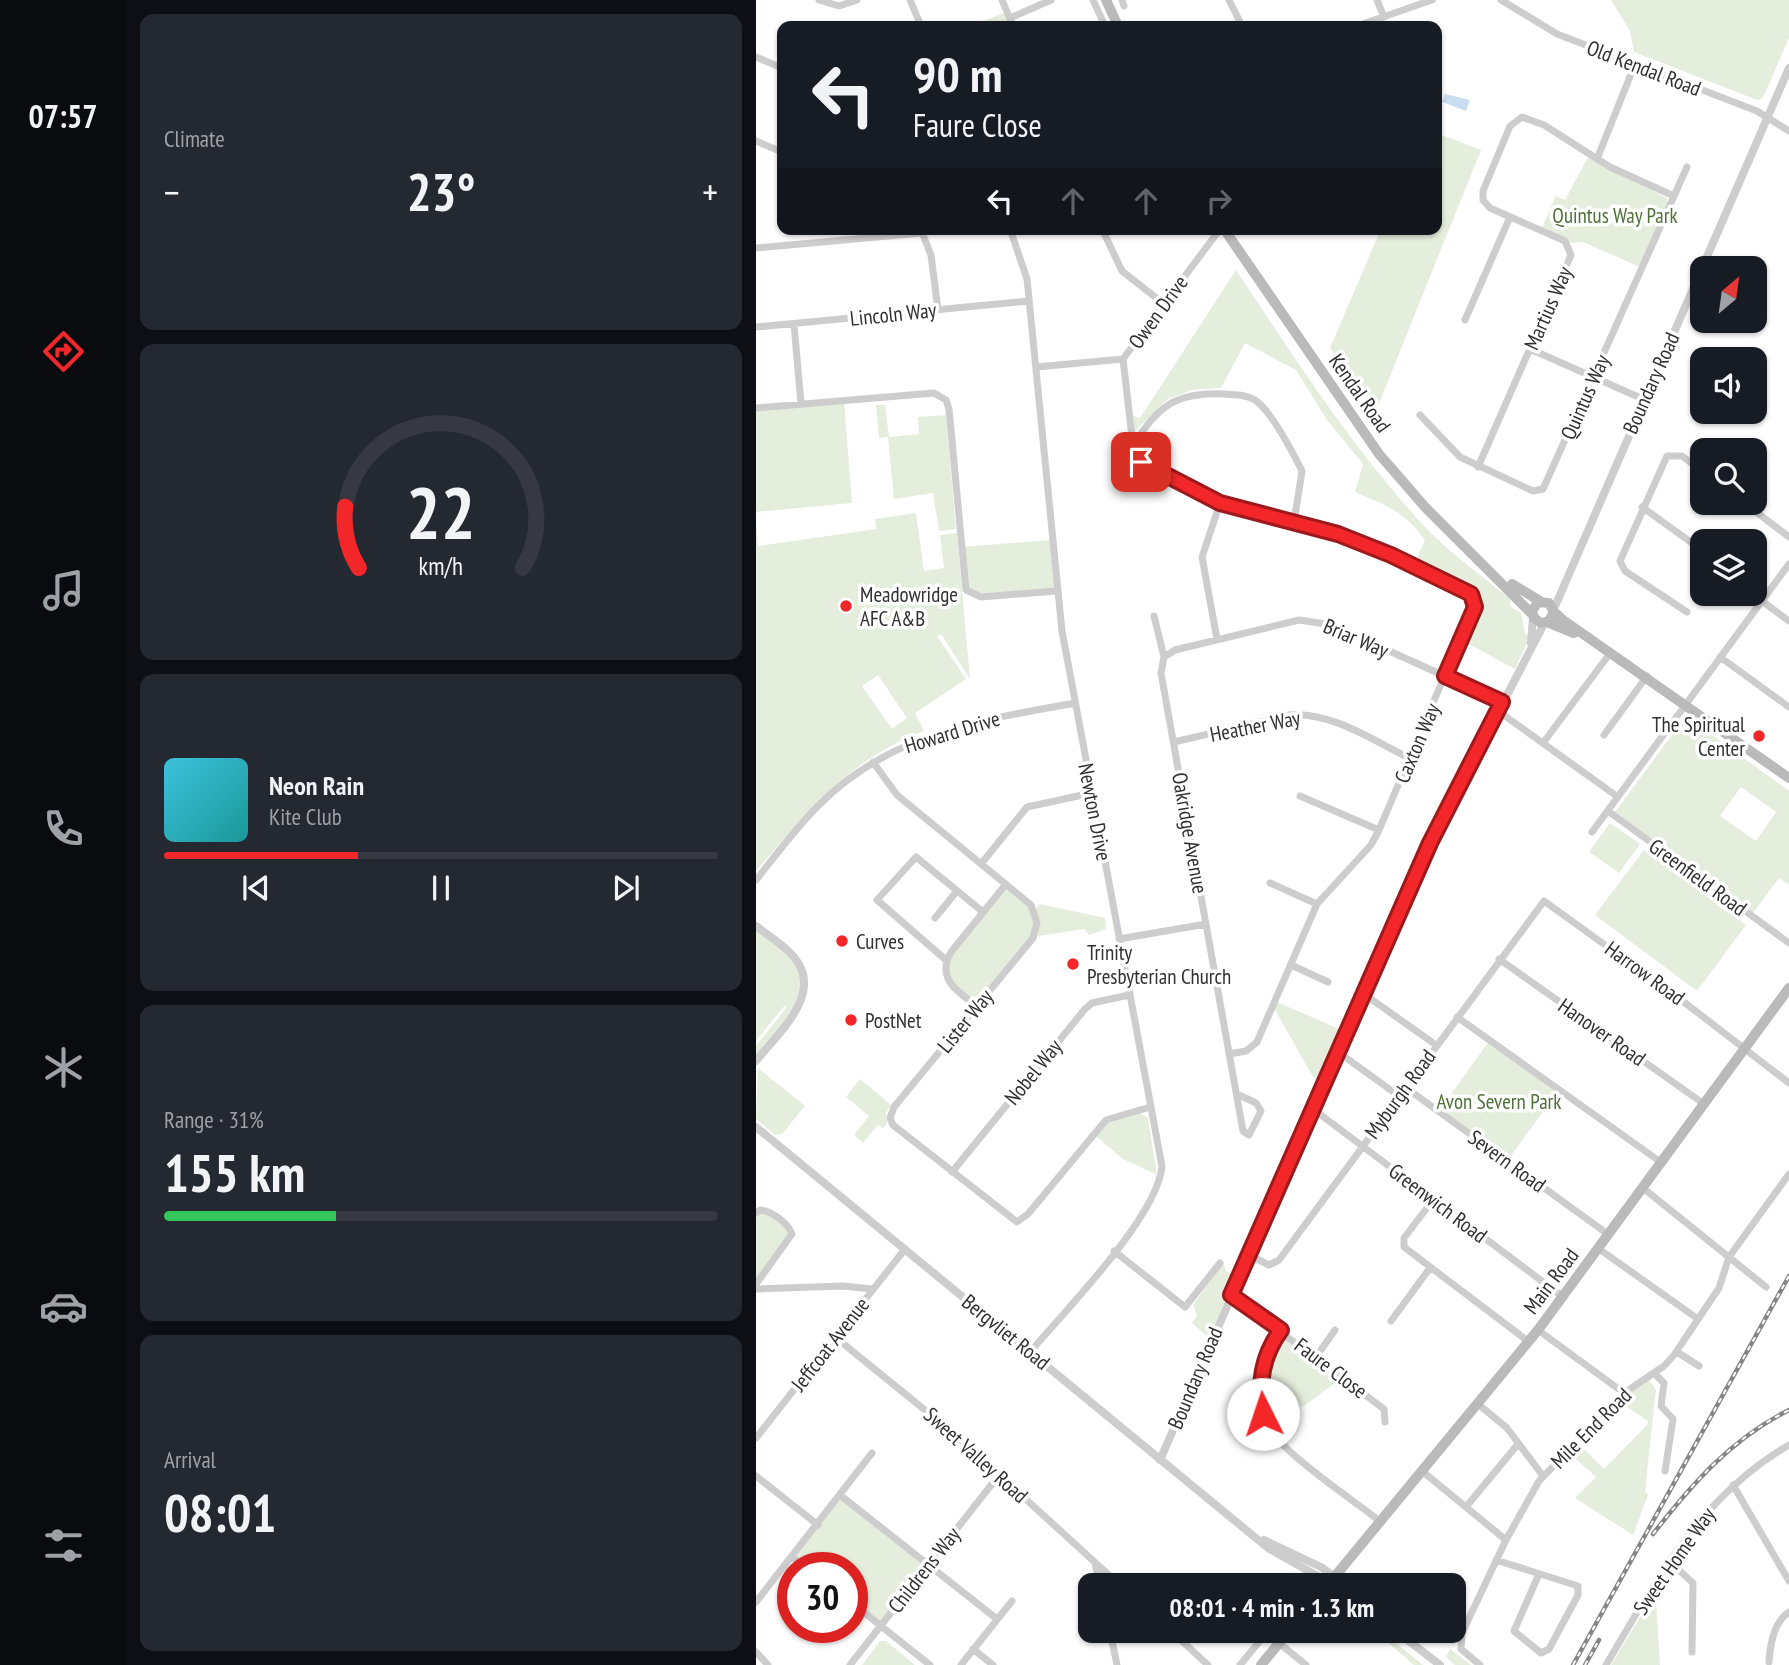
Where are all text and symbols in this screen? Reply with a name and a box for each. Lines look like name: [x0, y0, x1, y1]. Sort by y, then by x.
street label: Old Kendal Road: [1583, 34, 1705, 102]
text: 90 m: [913, 42, 1002, 106]
icon: left: [798, 49, 889, 140]
text: 07:57: [28, 95, 98, 137]
text: Faure Close: [913, 104, 1042, 146]
text: Climate: [164, 124, 225, 153]
text: 23°: [407, 158, 475, 225]
text: −: [164, 167, 180, 216]
text: +: [702, 167, 718, 216]
icon: left: [981, 182, 1019, 220]
icon: ahead: [1054, 182, 1092, 220]
icon: ahead: [1127, 182, 1165, 220]
icon: right: [1200, 182, 1238, 220]
park label: Quintus Way Park: [1552, 202, 1678, 229]
north arrow: [1690, 256, 1768, 332]
map controls: [1690, 256, 1767, 606]
street label: Martius Way: [1518, 262, 1578, 354]
street label: Owen Drive: [1122, 270, 1194, 354]
street label: Lincoln Way: [849, 296, 938, 332]
icon: directions: [39, 327, 88, 376]
street label: Boundary Road: [1617, 328, 1685, 438]
button: sound: [1690, 347, 1767, 424]
street label: Kendal Road: [1323, 348, 1397, 438]
street label: Quintus Way: [1554, 350, 1616, 444]
pin: [1111, 432, 1171, 492]
button: search: [1690, 438, 1767, 515]
icon: arrive: [1122, 443, 1160, 481]
text: 22: [406, 465, 476, 559]
button: layers: [1690, 529, 1767, 606]
text: km/h: [419, 550, 463, 582]
icon: music: [39, 566, 88, 615]
place label: Meadowridge AFC A&B: [860, 581, 958, 632]
marker: Meadowridge AFC A&B: [838, 598, 854, 614]
street label: Briar Way: [1319, 612, 1393, 664]
street label: Caxton Way: [1388, 699, 1446, 787]
street label: Heather Way: [1207, 704, 1303, 748]
street label: Howard Drive: [901, 705, 1003, 759]
place label: The Spiritual Center: [1652, 711, 1745, 762]
marker: The Spiritual Center: [1751, 728, 1767, 744]
street label: Newton Drive: [1072, 761, 1118, 863]
text: Neon Rain: [269, 769, 364, 802]
street label: Oakridge Avenue: [1166, 770, 1214, 896]
text: Kite Club: [269, 802, 342, 831]
icon: phone: [39, 804, 88, 853]
street label: Greenfield Road: [1644, 832, 1752, 922]
icon: previous: [237, 869, 275, 907]
icon: pause: [422, 869, 460, 907]
icon: next: [607, 869, 645, 907]
place label: Curves: [856, 928, 904, 955]
marker: Curves: [834, 933, 850, 949]
street label: Harrow Road: [1600, 935, 1690, 1011]
place label: Trinity Presbyterian Church: [1087, 939, 1231, 990]
marker: Trinity Presbyterian Church: [1065, 956, 1081, 972]
street label: Lister Way: [931, 984, 999, 1058]
street label: Hanover Road: [1553, 992, 1651, 1072]
place label: PostNet: [865, 1007, 922, 1034]
marker: PostNet: [843, 1012, 859, 1028]
street label: Nobel Way: [998, 1034, 1068, 1110]
icon: climate: [39, 1043, 88, 1092]
street label: Myburgh Road: [1359, 1044, 1441, 1144]
park label: Avon Severn Park: [1437, 1088, 1561, 1115]
text: Range · 31%: [164, 1105, 264, 1134]
street label: Severn Road: [1463, 1124, 1551, 1198]
text: 155 km: [164, 1139, 305, 1206]
street label: Greenwich Road: [1383, 1157, 1493, 1249]
street label: Main Road: [1517, 1243, 1585, 1319]
icon: car: [39, 1282, 88, 1331]
street label: Bergvliet Road: [956, 1288, 1056, 1376]
street label: Jeffcoat Avenue: [784, 1292, 875, 1397]
street label: Boundary Road: [1161, 1323, 1229, 1433]
street label: Faure Close: [1289, 1332, 1373, 1404]
position arrow: [1226, 1377, 1300, 1451]
street label: Mile End Road: [1545, 1382, 1637, 1474]
street label: Sweet Valley Road: [918, 1401, 1034, 1509]
text: Arrival: [164, 1445, 216, 1474]
text: 08:01: [164, 1479, 276, 1546]
street label: Sweet Home Way: [1627, 1502, 1721, 1620]
icon: filters: [39, 1521, 88, 1570]
street label: Childrens Way: [882, 1521, 966, 1618]
speed limit sign: 30: [777, 1552, 868, 1643]
text: 08:01 · 4 min · 1.3 km: [1170, 1591, 1374, 1624]

